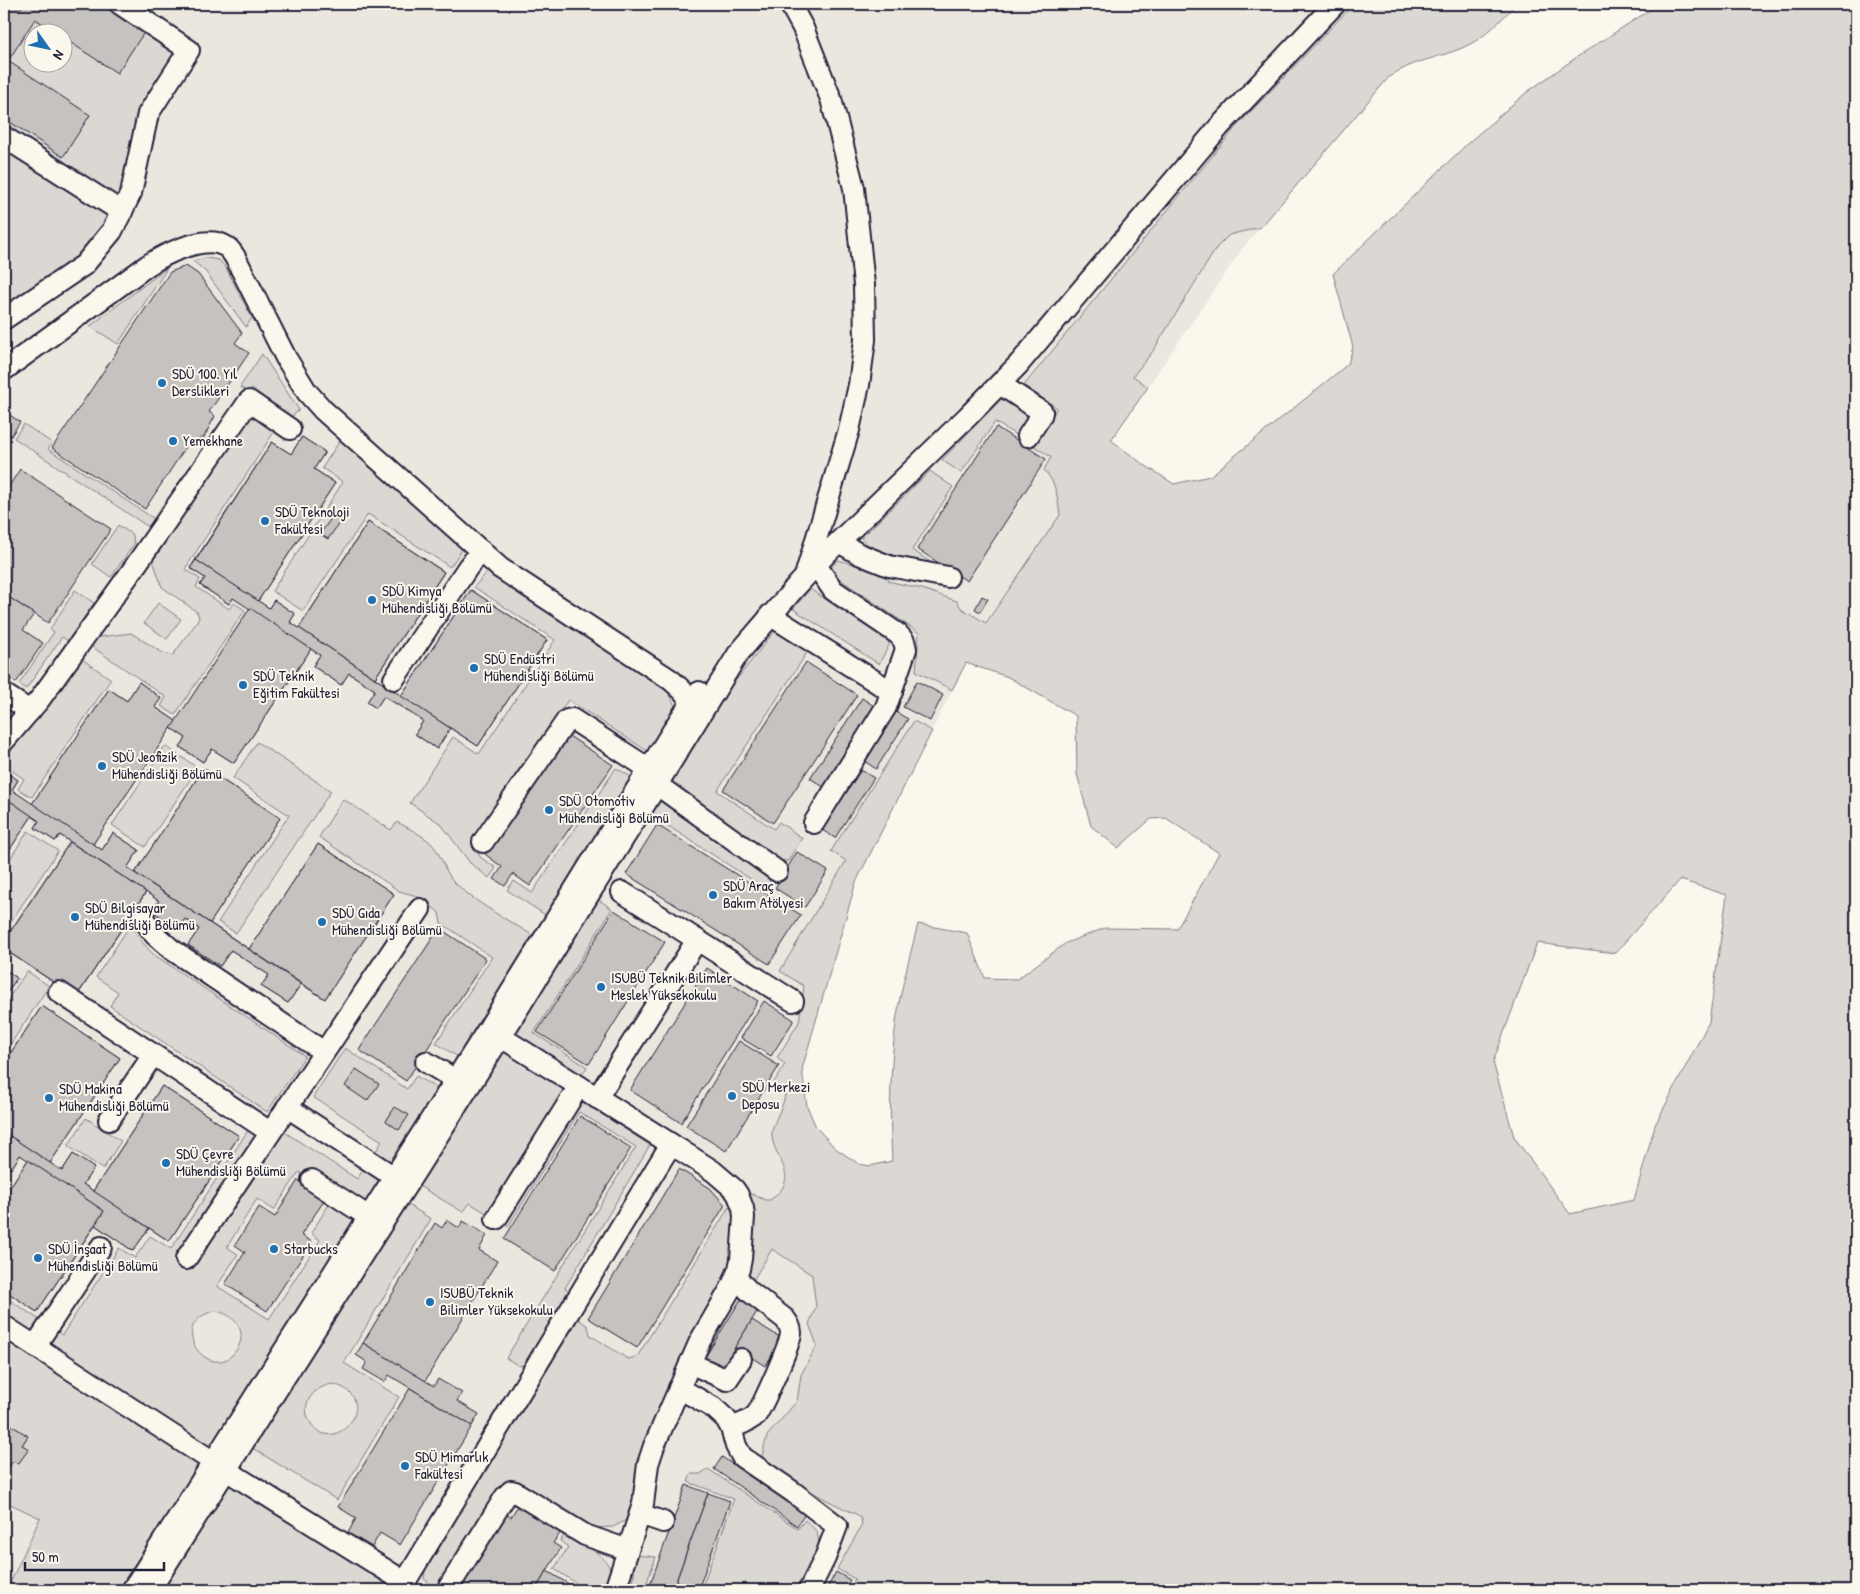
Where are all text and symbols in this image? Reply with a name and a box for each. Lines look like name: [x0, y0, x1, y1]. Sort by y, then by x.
north arrow: [22, 22, 72, 72]
text: N: [49, 47, 69, 64]
place label: SDÜ 100. Yıl Derslikleri: [172, 363, 237, 401]
marker: SDÜ 100. Yıl Derslikleri: [156, 377, 168, 389]
place label: Yemekhane: [183, 430, 243, 451]
marker: Yemekhane: [167, 435, 179, 447]
place label: SDÜ Teknoloji Fakültesi: [274, 501, 350, 539]
marker: SDÜ Teknoloji Fakültesi: [259, 515, 271, 527]
place label: SDÜ Kimya Mühendisliği Bölümü: [382, 580, 492, 618]
marker: SDÜ Kimya Mühendisliği Bölümü: [366, 594, 378, 606]
place label: SDÜ Endüstri Mühendisliği Bölümü: [484, 648, 594, 686]
marker: SDÜ Endüstri Mühendisliği Bölümü: [468, 662, 480, 674]
place label: SDÜ Teknik Eğitim Fakültesi: [253, 665, 340, 703]
marker: SDÜ Teknik Eğitim Fakültesi: [237, 679, 249, 691]
place label: SDÜ Jeofizik Mühendisliği Bölümü: [112, 746, 222, 784]
marker: SDÜ Jeofizik Mühendisliği Bölümü: [96, 760, 108, 772]
place label: SDÜ Otomotiv Mühendisliği Bölümü: [559, 790, 669, 828]
marker: SDÜ Otomotiv Mühendisliği Bölümü: [543, 804, 555, 816]
place label: SDÜ Araç Bakım Atölyesi: [723, 875, 804, 913]
marker: SDÜ Araç Bakım Atölyesi: [707, 889, 719, 901]
place label: SDÜ Bilgisayar Mühendisliği Bölümü: [85, 897, 195, 935]
place label: SDÜ Gıda Mühendisliği Bölümü: [332, 902, 442, 940]
marker: SDÜ Bilgisayar Mühendisliği Bölümü: [69, 911, 81, 923]
marker: SDÜ Gıda Mühendisliği Bölümü: [316, 916, 328, 928]
place label: ISUBÜ Teknik Bilimler Meslek Yüksekokulu: [611, 967, 732, 1005]
marker: ISUBÜ Teknik Bilimler Meslek Yüksekokulu: [595, 981, 607, 993]
place label: SDÜ Merkezi Deposu: [742, 1076, 810, 1114]
place label: SDÜ Makina Mühendisliği Bölümü: [59, 1078, 169, 1116]
marker: SDÜ Merkezi Deposu: [726, 1090, 738, 1102]
marker: SDÜ Makina Mühendisliği Bölümü: [43, 1092, 55, 1104]
place label: SDÜ Çevre Mühendisliği Bölümü: [176, 1143, 286, 1181]
marker: SDÜ Çevre Mühendisliği Bölümü: [160, 1157, 172, 1169]
place label: SDÜ İnşaat Mühendisliği Bölümü: [48, 1238, 158, 1276]
place label: Starbucks: [284, 1238, 338, 1259]
marker: Starbucks: [268, 1243, 280, 1255]
marker: SDÜ İnşaat Mühendisliği Bölümü: [32, 1252, 44, 1264]
place label: ISUBÜ Teknik Bilimler Yüksekokulu: [440, 1282, 553, 1320]
marker: ISUBÜ Teknik Bilimler Yüksekokulu: [424, 1296, 436, 1308]
place label: SDÜ Mimarlık Fakültesi: [414, 1446, 488, 1484]
marker: SDÜ Mimarlık Fakültesi: [399, 1460, 411, 1472]
scale bar: [25, 1539, 164, 1571]
text: 50 m: [32, 1546, 59, 1567]

